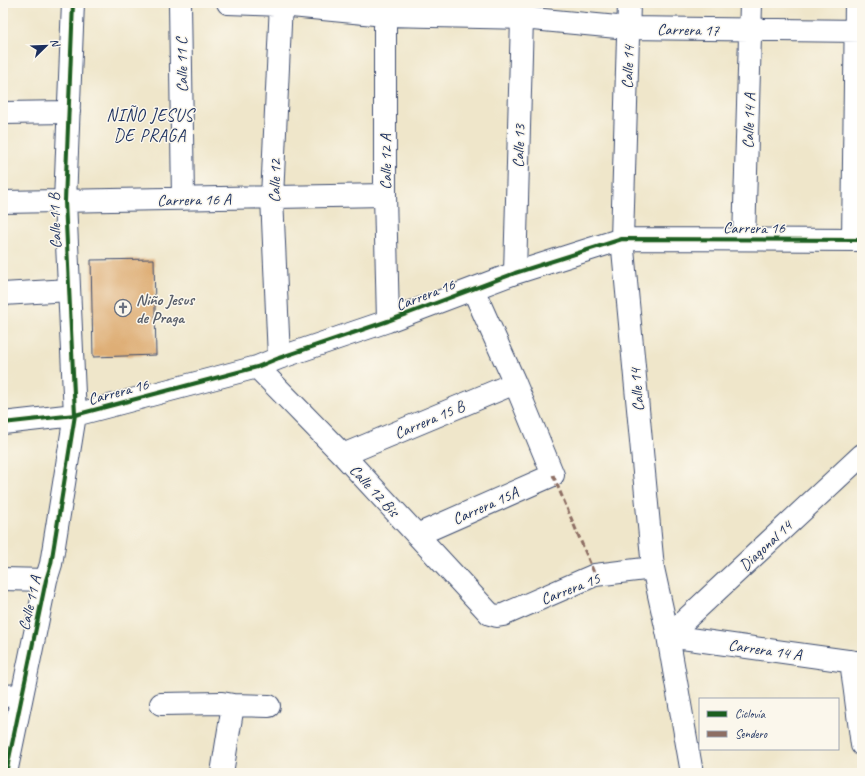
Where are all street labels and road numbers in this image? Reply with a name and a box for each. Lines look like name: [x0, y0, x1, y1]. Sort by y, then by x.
street label: Carrera 17: [657, 19, 720, 41]
street label: Calle 11 C: [171, 36, 192, 93]
street label: Calle 14: [617, 43, 639, 89]
street label: Calle 14 A: [738, 92, 760, 149]
street label: Calle 13: [508, 122, 530, 168]
street label: Calle 12 A: [376, 133, 396, 190]
street label: Calle 12: [265, 157, 285, 203]
street label: Carrera 16 A: [157, 189, 232, 211]
street label: Calle 11 B: [44, 191, 66, 249]
street label: Carrera 16: [723, 218, 786, 238]
street label: Carrera 16: [393, 274, 459, 315]
street label: Calle 14: [625, 366, 649, 412]
street label: Carrera 16: [86, 374, 151, 410]
street label: Carrera 15 B: [391, 396, 469, 444]
street label: Calle 12 Bis: [345, 460, 405, 522]
street label: Carrera 15A: [449, 482, 522, 529]
street label: Diagonal 14: [735, 515, 798, 575]
street label: Carrera 15: [538, 568, 604, 609]
street label: Calle 11 A: [14, 573, 46, 632]
street label: Carrera 14 A: [727, 635, 804, 665]

